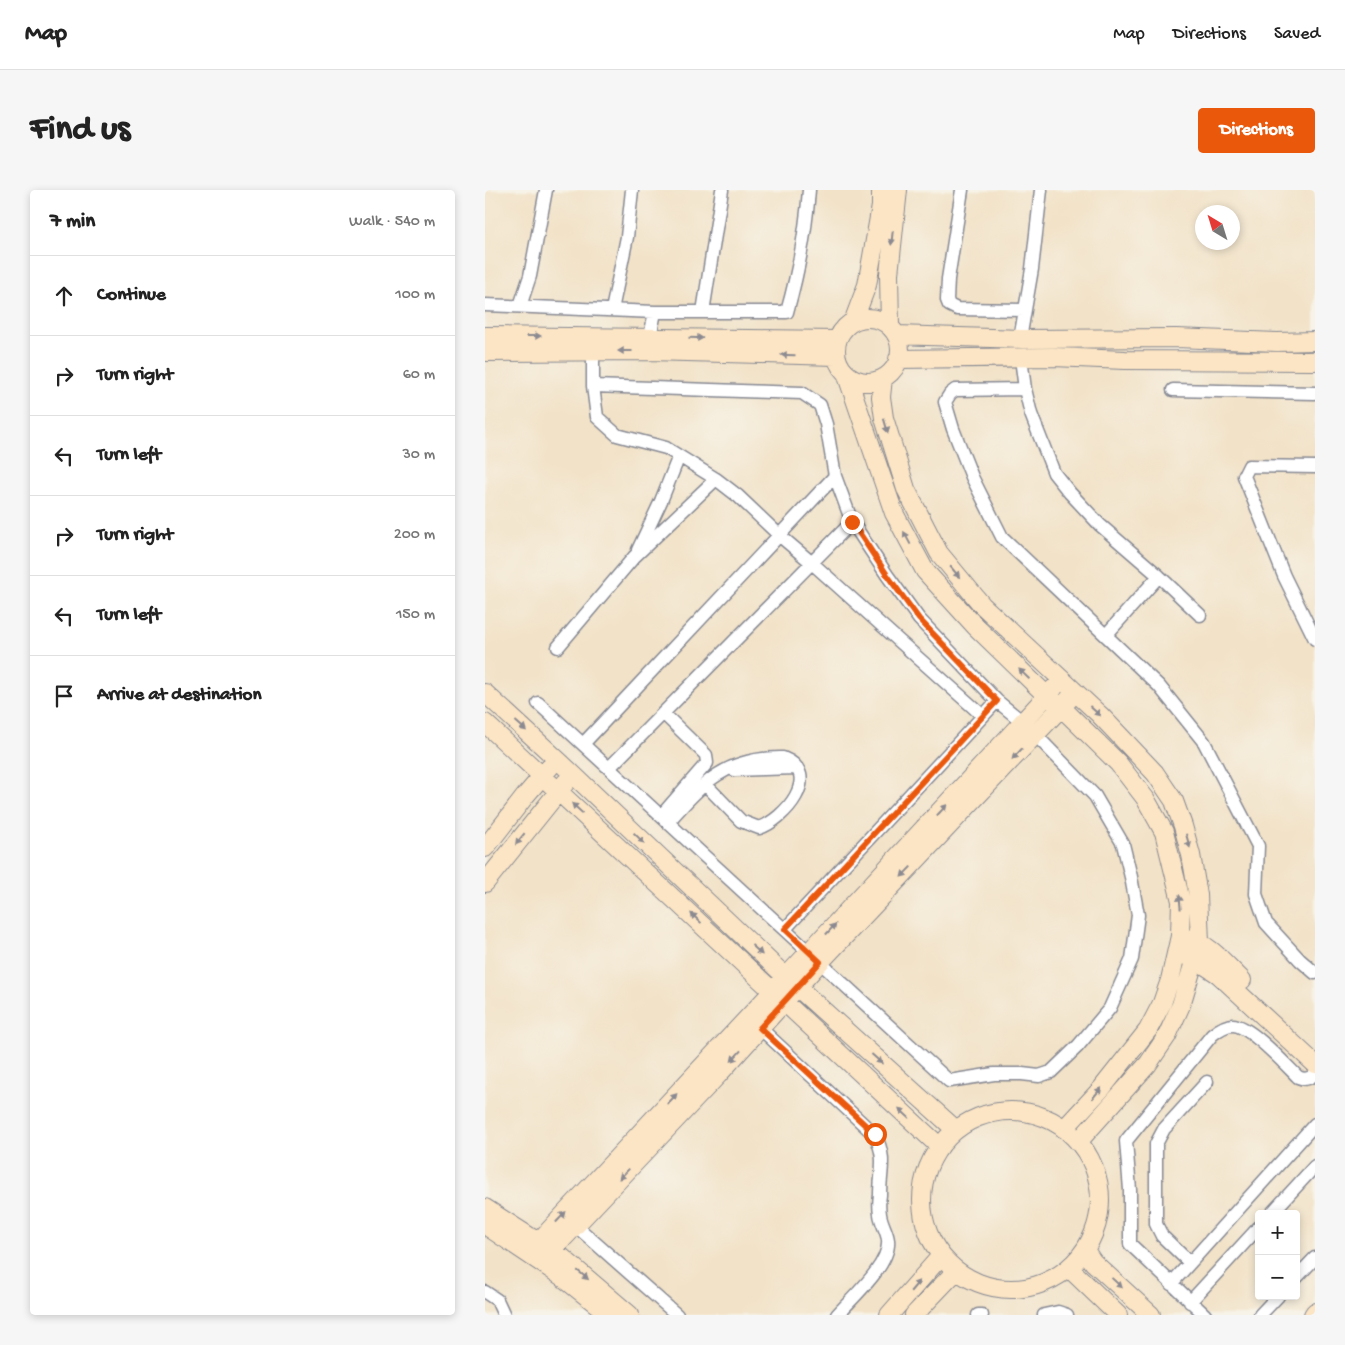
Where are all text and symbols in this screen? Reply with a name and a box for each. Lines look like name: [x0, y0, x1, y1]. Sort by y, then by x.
text: Map: [25, 20, 67, 49]
text: Map: [1113, 24, 1145, 45]
text: Directions: [1173, 24, 1246, 45]
text: Saved: [1274, 24, 1320, 45]
button: Directions: [1198, 108, 1315, 153]
text: Find us: [30, 110, 130, 151]
north arrow: [1195, 205, 1240, 250]
text: 7 min: [50, 210, 95, 235]
text: Walk · 540 m: [349, 213, 435, 232]
one-way arrow: [888, 231, 896, 247]
icon: ahead: [50, 282, 78, 310]
text: Continue: [97, 284, 166, 307]
text: 100 m: [395, 286, 435, 305]
one-way arrow: [526, 332, 542, 340]
one-way arrow: [688, 334, 704, 342]
one-way arrow: [617, 347, 633, 355]
one-way arrow: [779, 351, 795, 359]
icon: right: [50, 362, 78, 390]
text: Turn right: [97, 364, 173, 387]
text: 60 m: [403, 366, 435, 385]
one-way arrow: [883, 419, 891, 434]
icon: left: [50, 442, 78, 470]
text: Turn left: [97, 444, 161, 467]
text: 30 m: [402, 446, 435, 465]
route end: [841, 511, 864, 534]
icon: right: [50, 522, 78, 550]
text: Turn right: [97, 524, 173, 547]
text: 200 m: [394, 526, 435, 545]
one-way arrow: [903, 531, 911, 545]
one-way arrow: [949, 565, 960, 578]
icon: left: [50, 602, 78, 630]
text: Turn left: [97, 604, 161, 627]
text: 150 m: [396, 606, 435, 625]
one-way arrow: [1018, 668, 1030, 680]
icon: arrive: [50, 682, 78, 710]
text: Arrive at destination: [97, 684, 261, 707]
one-way arrow: [1088, 705, 1100, 717]
one-way arrow: [515, 720, 527, 732]
one-way arrow: [1011, 747, 1023, 759]
one-way arrow: [572, 802, 584, 814]
one-way arrow: [936, 805, 948, 817]
one-way arrow: [514, 832, 525, 845]
one-way arrow: [633, 832, 645, 844]
one-way arrow: [1184, 834, 1192, 849]
one-way arrow: [900, 866, 912, 878]
one-way arrow: [1176, 894, 1184, 910]
one-way arrow: [691, 912, 703, 924]
one-way arrow: [825, 923, 837, 935]
one-way arrow: [750, 944, 763, 955]
one-way arrow: [730, 1049, 742, 1061]
one-way arrow: [871, 1053, 883, 1065]
one-way arrow: [1092, 1087, 1103, 1100]
one-way arrow: [666, 1093, 678, 1105]
one-way arrow: [899, 1107, 911, 1119]
route start: [864, 1123, 887, 1146]
one-way arrow: [618, 1167, 630, 1179]
map controls: [1255, 1210, 1300, 1300]
button: +: [1255, 1210, 1300, 1255]
one-way arrow: [555, 1212, 567, 1224]
button: −: [1255, 1255, 1300, 1300]
one-way arrow: [576, 1269, 588, 1281]
one-way arrow: [1110, 1277, 1122, 1289]
one-way arrow: [909, 1281, 921, 1293]

